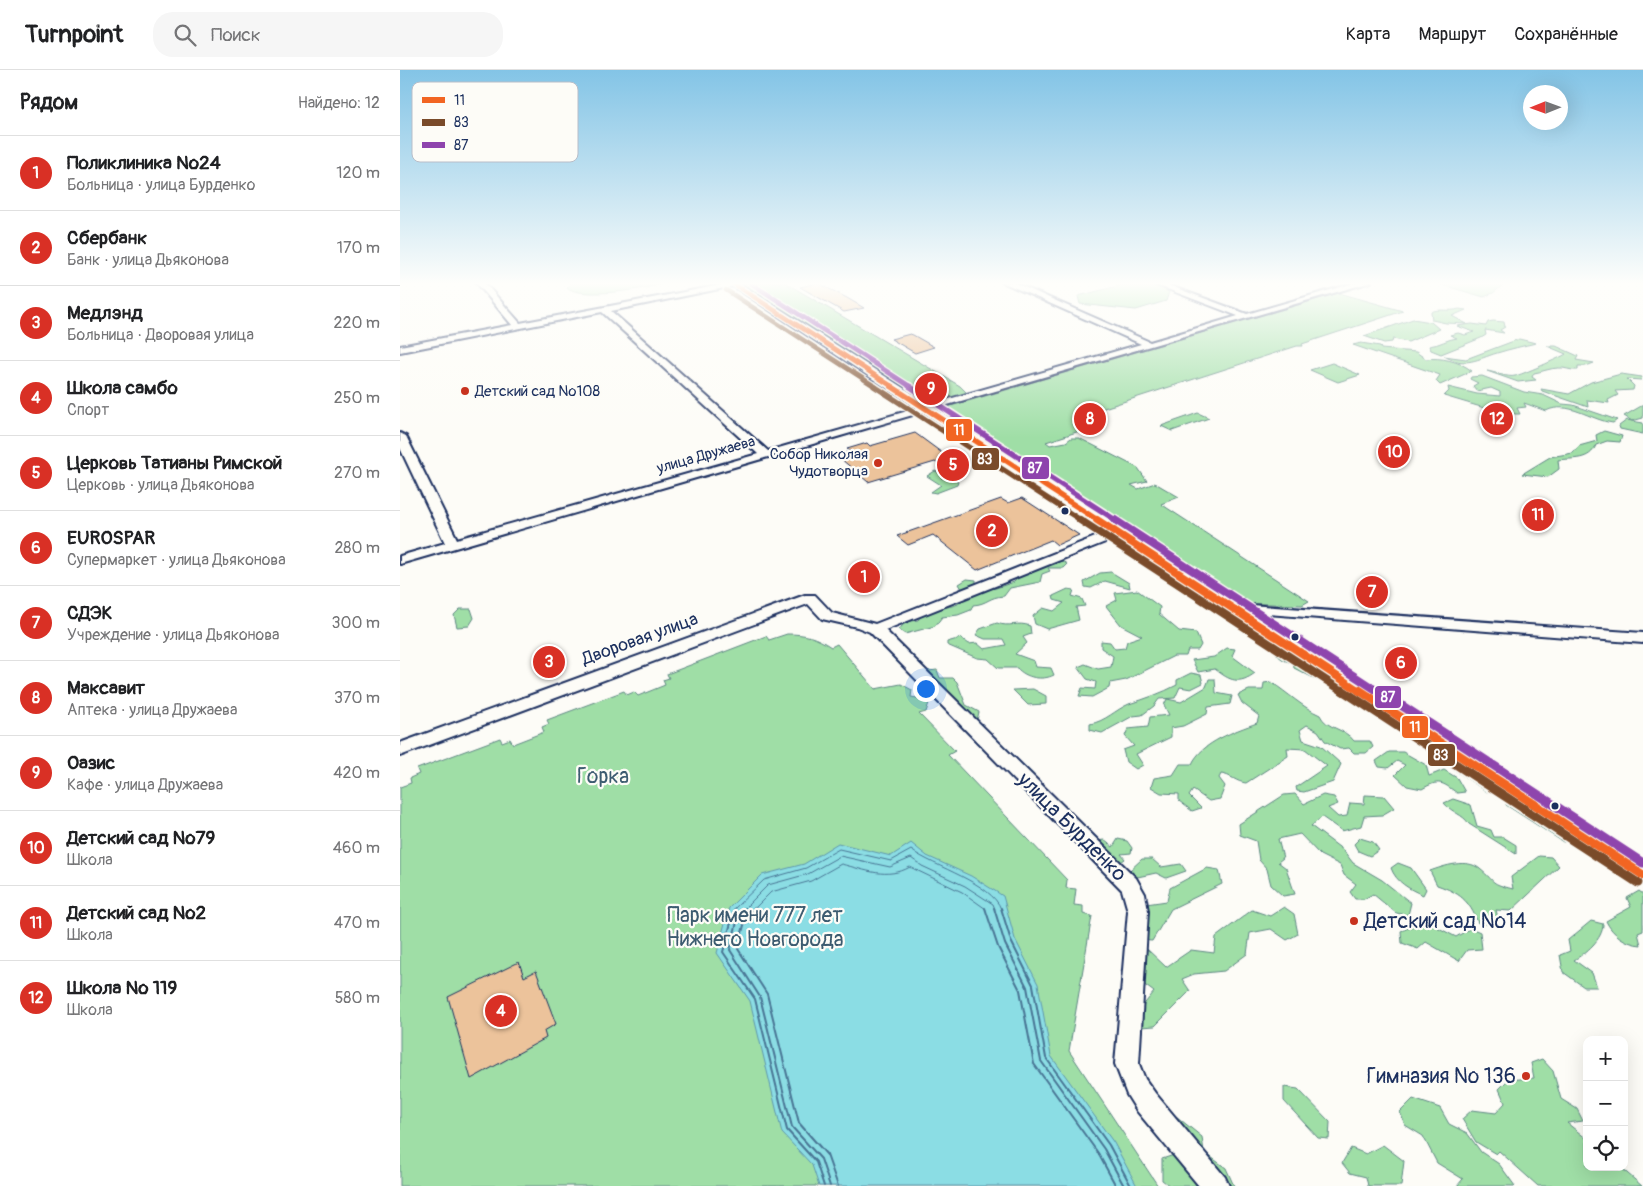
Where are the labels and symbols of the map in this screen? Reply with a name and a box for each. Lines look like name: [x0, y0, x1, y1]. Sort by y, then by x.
legend: [412, 82, 578, 162]
north arrow: [1523, 85, 1568, 130]
text: 11: [454, 92, 465, 109]
text: 83: [454, 114, 469, 131]
text: 87: [454, 137, 469, 154]
pin: 9: [915, 370, 947, 408]
place label: Детский сад №108: [474, 382, 601, 401]
marker: Детский сад №108: [459, 385, 471, 397]
pin: 8: [1074, 400, 1106, 438]
pin: 12: [1481, 400, 1513, 438]
line badge: 11: [945, 418, 973, 442]
text: 11: [954, 422, 964, 439]
street label: улица Дружаева: [654, 432, 757, 478]
pin: 10: [1378, 433, 1410, 471]
place label: Собор Николая Чудотворца: [770, 445, 868, 481]
pin: 5: [937, 446, 969, 484]
line badge: 83: [971, 447, 1000, 471]
text: 83: [978, 451, 993, 468]
line badge: 87: [1021, 456, 1050, 480]
marker: Собор Николая Чудотворца: [872, 457, 884, 469]
text: 87: [1028, 460, 1043, 477]
pin: 11: [1522, 496, 1554, 534]
unlabelled marker: [1060, 506, 1070, 516]
pin: 2: [976, 512, 1008, 550]
pin: 1: [848, 558, 880, 596]
pin: 7: [1356, 573, 1388, 611]
street label: Дворовая улица: [578, 607, 701, 671]
unlabelled marker: [1290, 632, 1300, 642]
pin: 3: [533, 643, 565, 681]
pin: 6: [1385, 644, 1417, 682]
your location: [913, 676, 939, 702]
line badge: 87: [1374, 685, 1402, 709]
text: 87: [1381, 689, 1396, 706]
line badge: 11: [1401, 715, 1429, 739]
text: 11: [1410, 719, 1420, 736]
line badge: 83: [1427, 743, 1456, 767]
text: 83: [1434, 747, 1449, 764]
park label: Горка: [577, 763, 629, 790]
street label: улица Бурденко: [1011, 766, 1132, 887]
unlabelled marker: [1550, 801, 1560, 811]
park label: Парк имени 777 лет Нижнего Новгорода: [667, 902, 843, 953]
place label: Детский сад №14: [1363, 908, 1526, 935]
marker: Детский сад №14: [1348, 915, 1360, 927]
pin: 4: [485, 992, 517, 1030]
place label: Гимназия № 136: [1366, 1063, 1516, 1090]
marker: Гимназия № 136: [1520, 1070, 1532, 1082]

